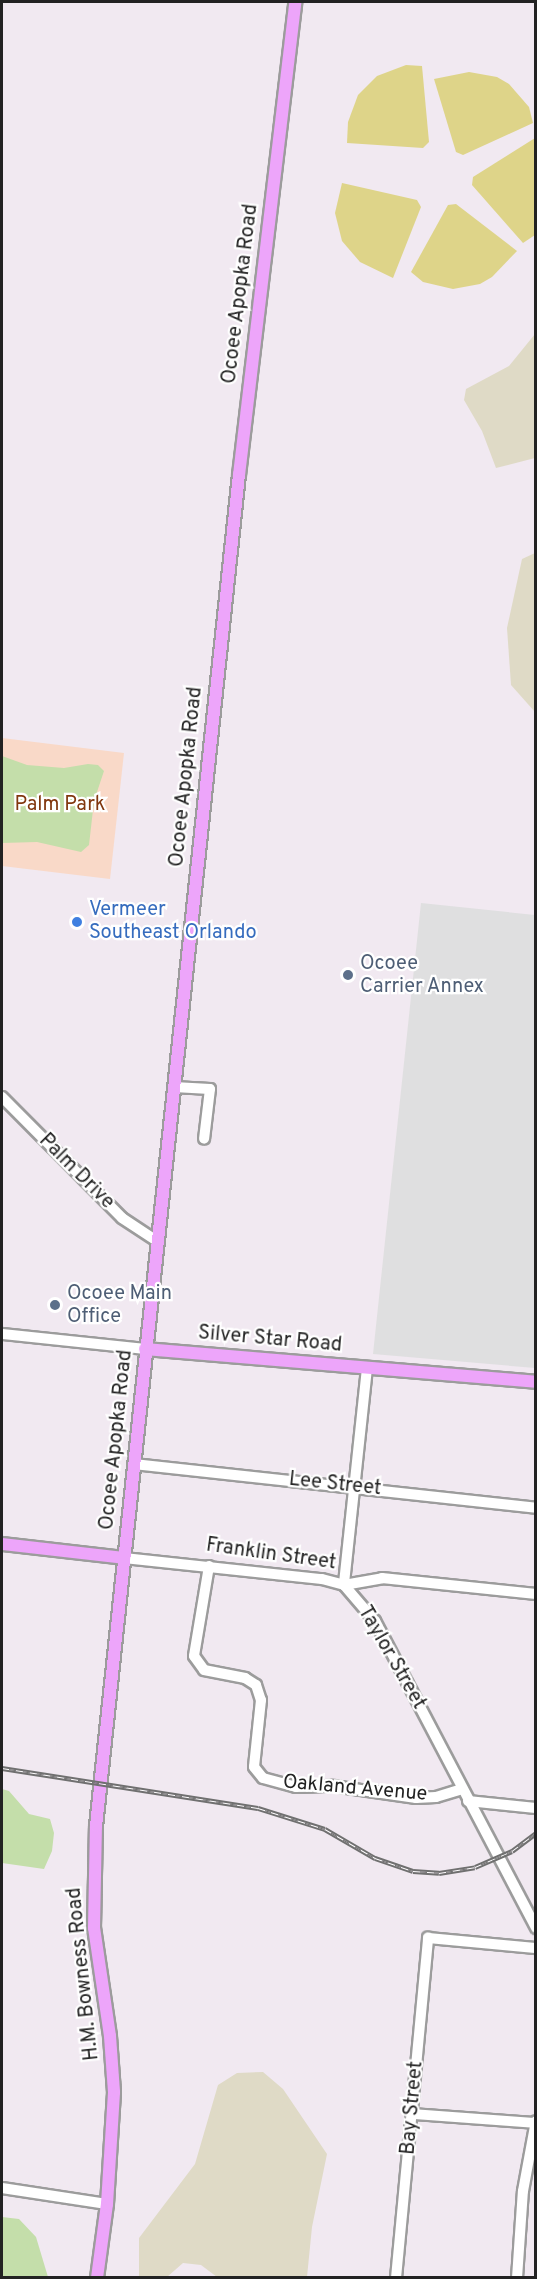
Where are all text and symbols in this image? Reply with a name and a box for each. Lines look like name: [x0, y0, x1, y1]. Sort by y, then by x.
street label: Ocoee Apopka Road: [218, 202, 264, 386]
street label: Ocoee Apopka Road: [166, 685, 208, 869]
park label: Palm Park: [15, 793, 105, 817]
place label: Vermeer Southeast Orlando: [89, 898, 257, 945]
marker: Vermeer Southeast Orlando: [70, 915, 84, 929]
place label: Ocoee Carrier Annex: [360, 952, 485, 999]
marker: Ocoee Carrier Annex: [341, 968, 355, 982]
street label: Palm Drive: [33, 1129, 119, 1215]
place label: Ocoee Main Office: [67, 1282, 172, 1329]
marker: Ocoee Main Office: [48, 1298, 62, 1312]
street label: Silver Star Road: [197, 1322, 343, 1358]
street label: Ocoee Apopka Road: [96, 1348, 138, 1532]
street label: Lee Street: [288, 1468, 382, 1502]
street label: Franklin Street: [204, 1534, 338, 1576]
street label: Taylor Street: [352, 1602, 430, 1714]
street label: Oakland Avenue: [281, 1771, 429, 1807]
street label: H.M. Bowness Road: [63, 1886, 105, 2062]
street label: Bay Street: [397, 2060, 429, 2156]

